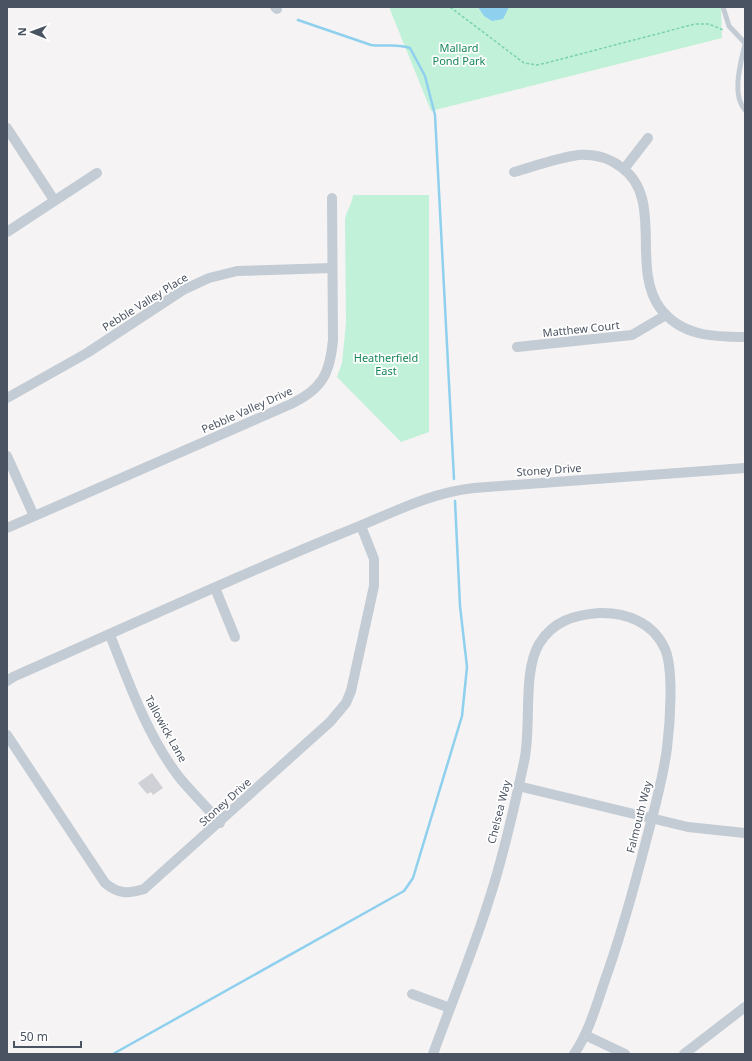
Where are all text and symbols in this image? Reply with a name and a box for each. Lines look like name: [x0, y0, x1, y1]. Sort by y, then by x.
north arrow: [12, 12, 52, 52]
text: N: [14, 27, 29, 36]
park label: Mallard Pond Park: [433, 40, 486, 68]
street label: Pebble Valley Place: [99, 269, 190, 334]
street label: Matthew Court: [542, 317, 620, 340]
park label: Heatherfield East: [354, 350, 418, 378]
street label: Pebble Valley Drive: [199, 383, 295, 436]
street label: Stoney Drive: [516, 460, 582, 479]
street label: Tallowick Lane: [142, 693, 191, 765]
street label: Stoney Drive: [195, 774, 254, 829]
street label: Chelsea Way: [483, 778, 514, 845]
street label: Falmouth Way: [622, 779, 655, 855]
scale bar: [14, 1023, 81, 1049]
text: 50 m: [20, 1028, 48, 1045]

